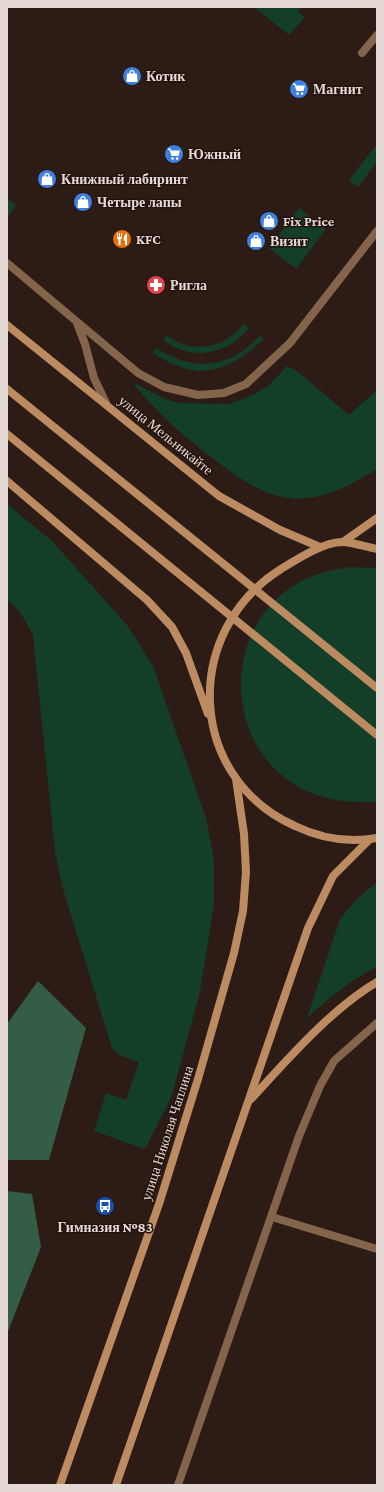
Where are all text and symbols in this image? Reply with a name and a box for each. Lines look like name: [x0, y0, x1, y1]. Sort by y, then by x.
shop icon: Котик: [121, 65, 143, 87]
place label: Котик: [146, 68, 186, 84]
supermarket icon: Магнит: [288, 78, 310, 100]
place label: Магнит: [313, 81, 363, 97]
supermarket icon: Южный: [163, 143, 185, 165]
place label: Южный: [188, 146, 241, 162]
shop icon: Книжный лабиринт: [36, 168, 58, 190]
place label: Книжный лабиринт: [61, 171, 188, 187]
shop icon: Четыре лапы: [72, 191, 94, 213]
place label: Четыре лапы: [97, 194, 182, 210]
shop icon: Fix Price: [258, 210, 280, 232]
place label: Fix Price: [283, 213, 335, 229]
restaurant icon: KFC: [111, 228, 133, 250]
shop icon: Визит: [245, 230, 267, 252]
place label: KFC: [136, 231, 161, 247]
place label: Визит: [270, 233, 308, 249]
pharmacy icon: Ригла: [145, 274, 167, 296]
place label: Ригла: [170, 277, 207, 293]
street label: улица Мельникайте: [116, 392, 216, 478]
street label: улица Николая Чаплина: [138, 1063, 197, 1202]
bus stop icon: Гимназия №83: [94, 1195, 116, 1217]
place label: Гимназия №83: [57, 1219, 153, 1235]

